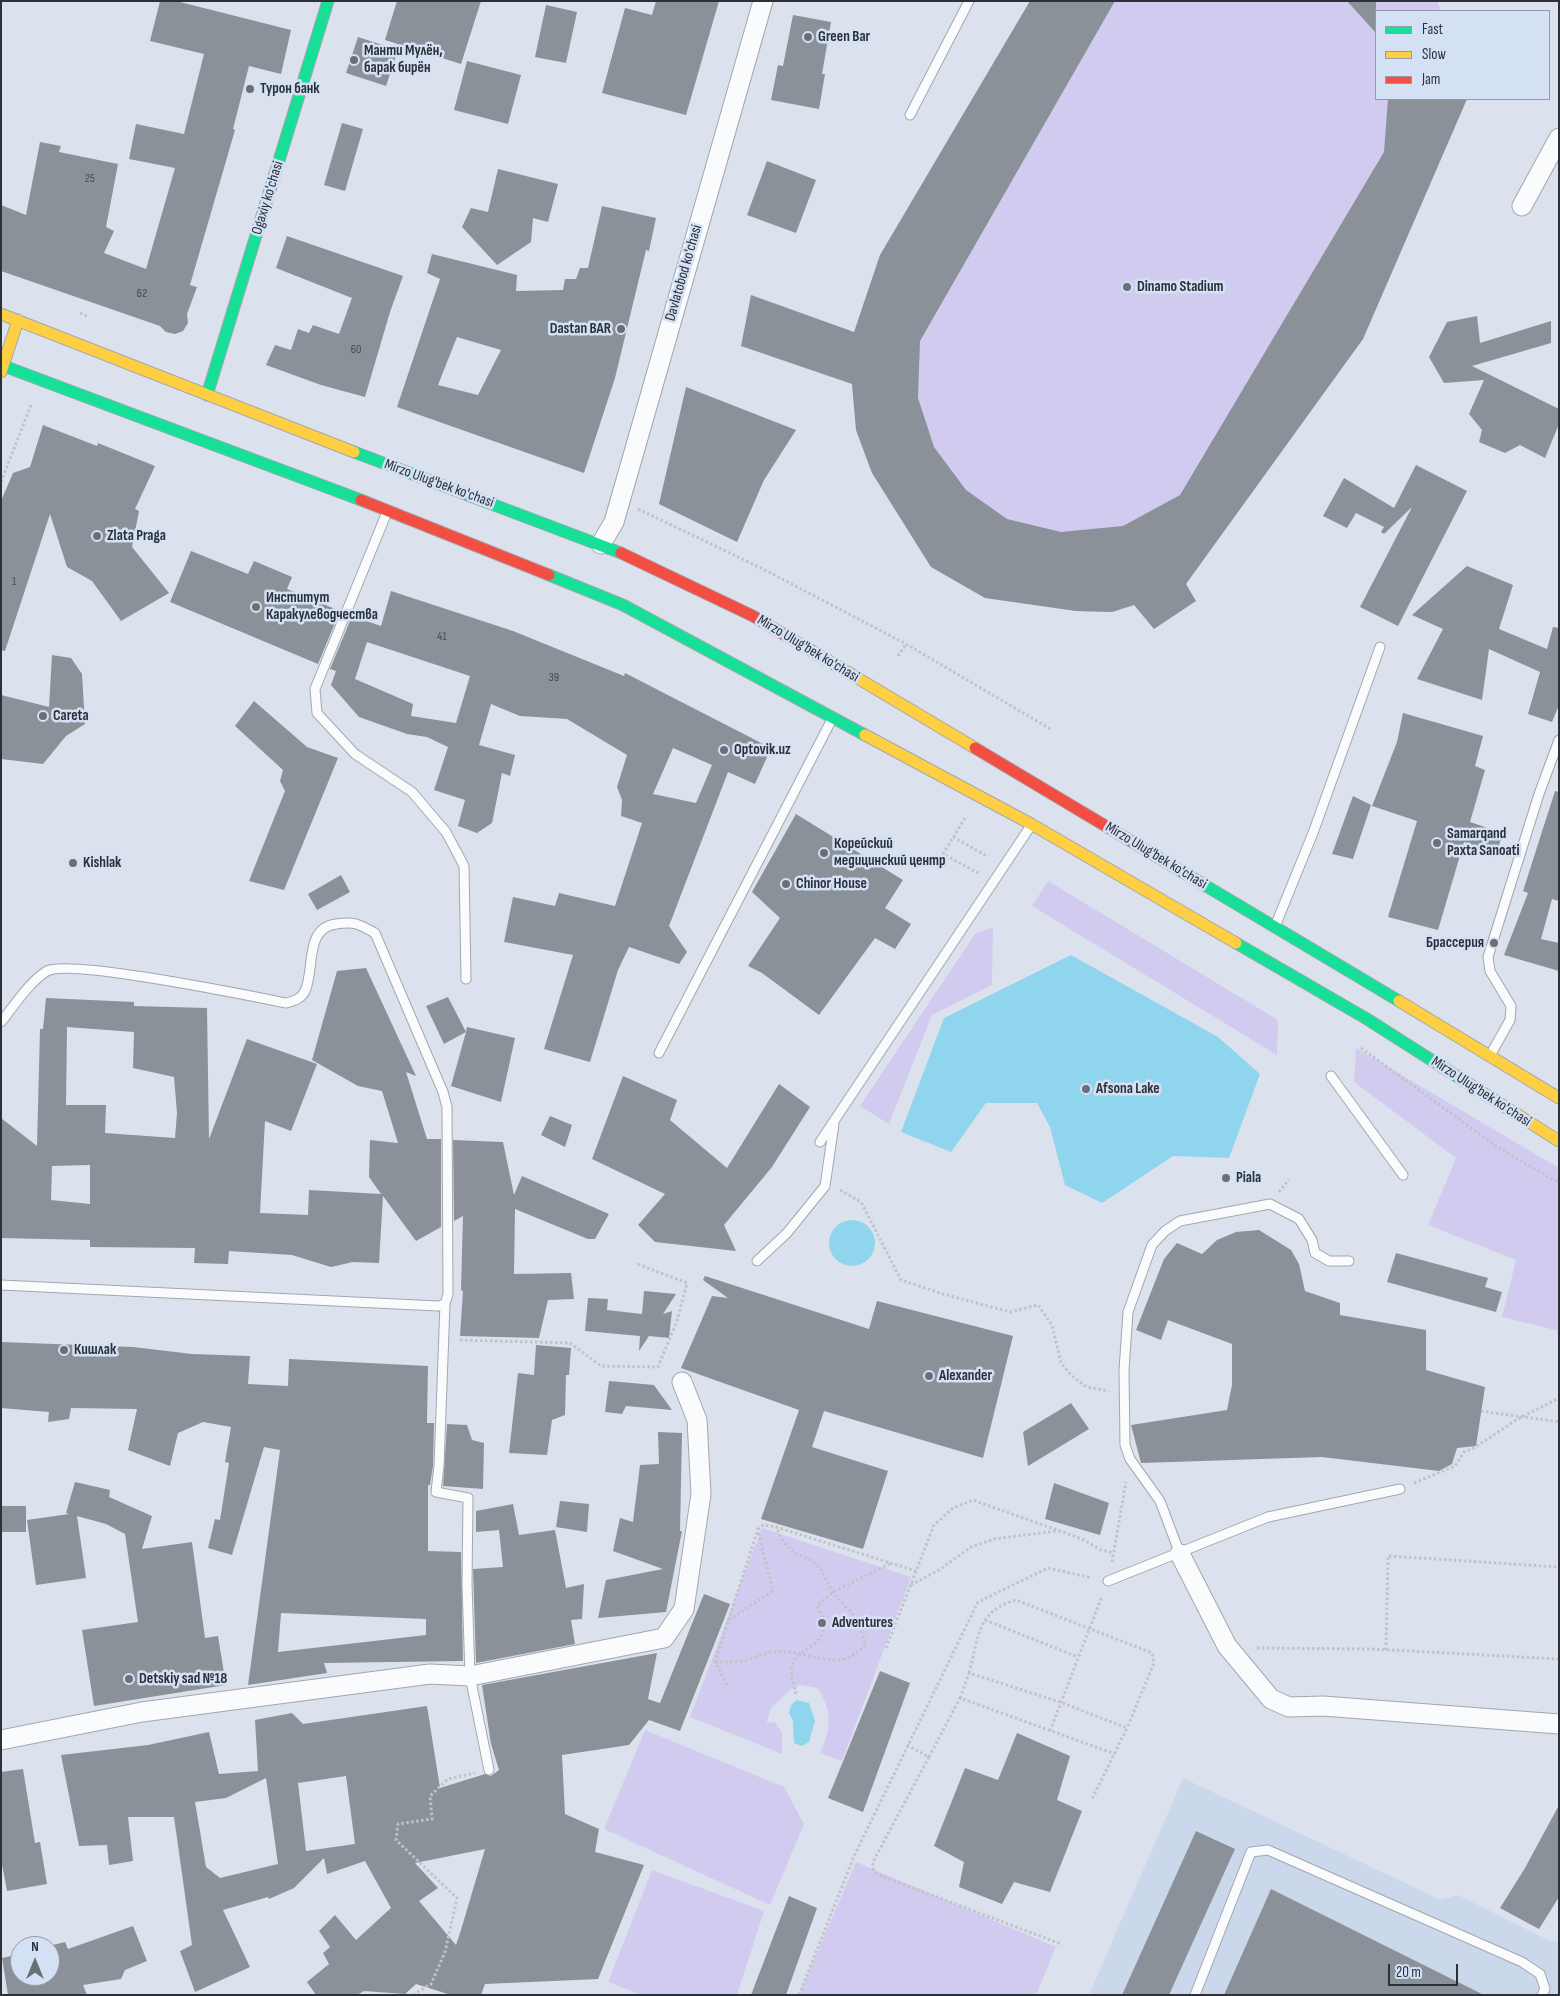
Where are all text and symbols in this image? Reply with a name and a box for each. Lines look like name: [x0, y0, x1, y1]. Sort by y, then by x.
legend: [1375, 10, 1550, 100]
text: Fast: [1422, 20, 1443, 39]
place label: Green Bar: [818, 28, 870, 46]
marker: Green Bar: [802, 31, 814, 43]
place label: Манти Мулён, барак бирён: [364, 42, 443, 77]
text: Slow: [1422, 45, 1446, 64]
marker: Манти Мулён, барак бирён: [348, 54, 360, 66]
text: Jam: [1422, 70, 1440, 89]
place label: Турон банк: [260, 80, 320, 98]
marker: Турон банк: [244, 83, 256, 95]
street label: Ogaxiy ko'chasi: [248, 159, 288, 237]
house number: 25: [85, 172, 95, 186]
street label: Davlatobod ko'chasi: [662, 223, 706, 323]
place label: Dinamo Stadium: [1137, 278, 1223, 296]
marker: Dinamo Stadium: [1121, 281, 1133, 293]
house number: 62: [137, 287, 147, 301]
place label: Dastan BAR: [550, 320, 611, 338]
marker: Dastan BAR: [615, 323, 627, 335]
house number: 60: [351, 343, 361, 357]
street label: Mirzo Ulug'bek ko'chasi: [382, 456, 496, 512]
place label: Zlata Praga: [107, 527, 166, 545]
marker: Zlata Praga: [91, 530, 103, 542]
house number: 1: [12, 575, 16, 589]
place label: Институт Каракулеводчества: [266, 589, 378, 624]
marker: Институт Каракулеводчества: [250, 601, 262, 613]
street label: Mirzo Ulug'bek ko'chasi: [754, 612, 862, 686]
house number: 41: [437, 630, 447, 644]
house number: 39: [549, 671, 559, 685]
place label: Careta: [53, 707, 89, 725]
marker: Careta: [37, 710, 49, 722]
place label: Optovik.uz: [734, 741, 791, 759]
marker: Optovik.uz: [718, 744, 730, 756]
street label: Mirzo Ulug'bek ko'chasi: [1102, 819, 1210, 893]
place label: Samarqand Paxta Sanoati: [1447, 825, 1520, 860]
place label: Корейский медицинский центр: [834, 835, 945, 870]
marker: Samarqand Paxta Sanoati: [1431, 837, 1443, 849]
marker: Корейский медицинский центр: [818, 847, 830, 859]
place label: Kishlak: [83, 854, 121, 872]
marker: Kishlak: [67, 857, 79, 869]
place label: Chinor House: [796, 875, 867, 893]
marker: Chinor House: [780, 878, 792, 890]
place label: Брассерия: [1426, 934, 1484, 952]
marker: Брассерия: [1488, 937, 1500, 949]
street label: Mirzo Ulug'bek ko'chasi: [1428, 1053, 1534, 1131]
place label: Afsona Lake: [1096, 1080, 1160, 1098]
marker: Afsona Lake: [1080, 1083, 1092, 1095]
place label: Piala: [1236, 1169, 1261, 1187]
marker: Piala: [1220, 1172, 1232, 1184]
place label: Кишлак: [74, 1341, 116, 1359]
marker: Кишлак: [58, 1344, 70, 1356]
place label: Alexander: [939, 1367, 992, 1385]
marker: Alexander: [923, 1370, 935, 1382]
place label: Adventures: [832, 1614, 893, 1632]
marker: Adventures: [816, 1617, 828, 1629]
place label: Detskiy sad №18: [139, 1670, 227, 1688]
marker: Detskiy sad №18: [123, 1673, 135, 1685]
north arrow: [10, 1936, 60, 1986]
text: N: [31, 1938, 39, 1955]
scale bar: [1390, 1954, 1460, 1986]
text: 20 m: [1396, 1963, 1421, 1982]

